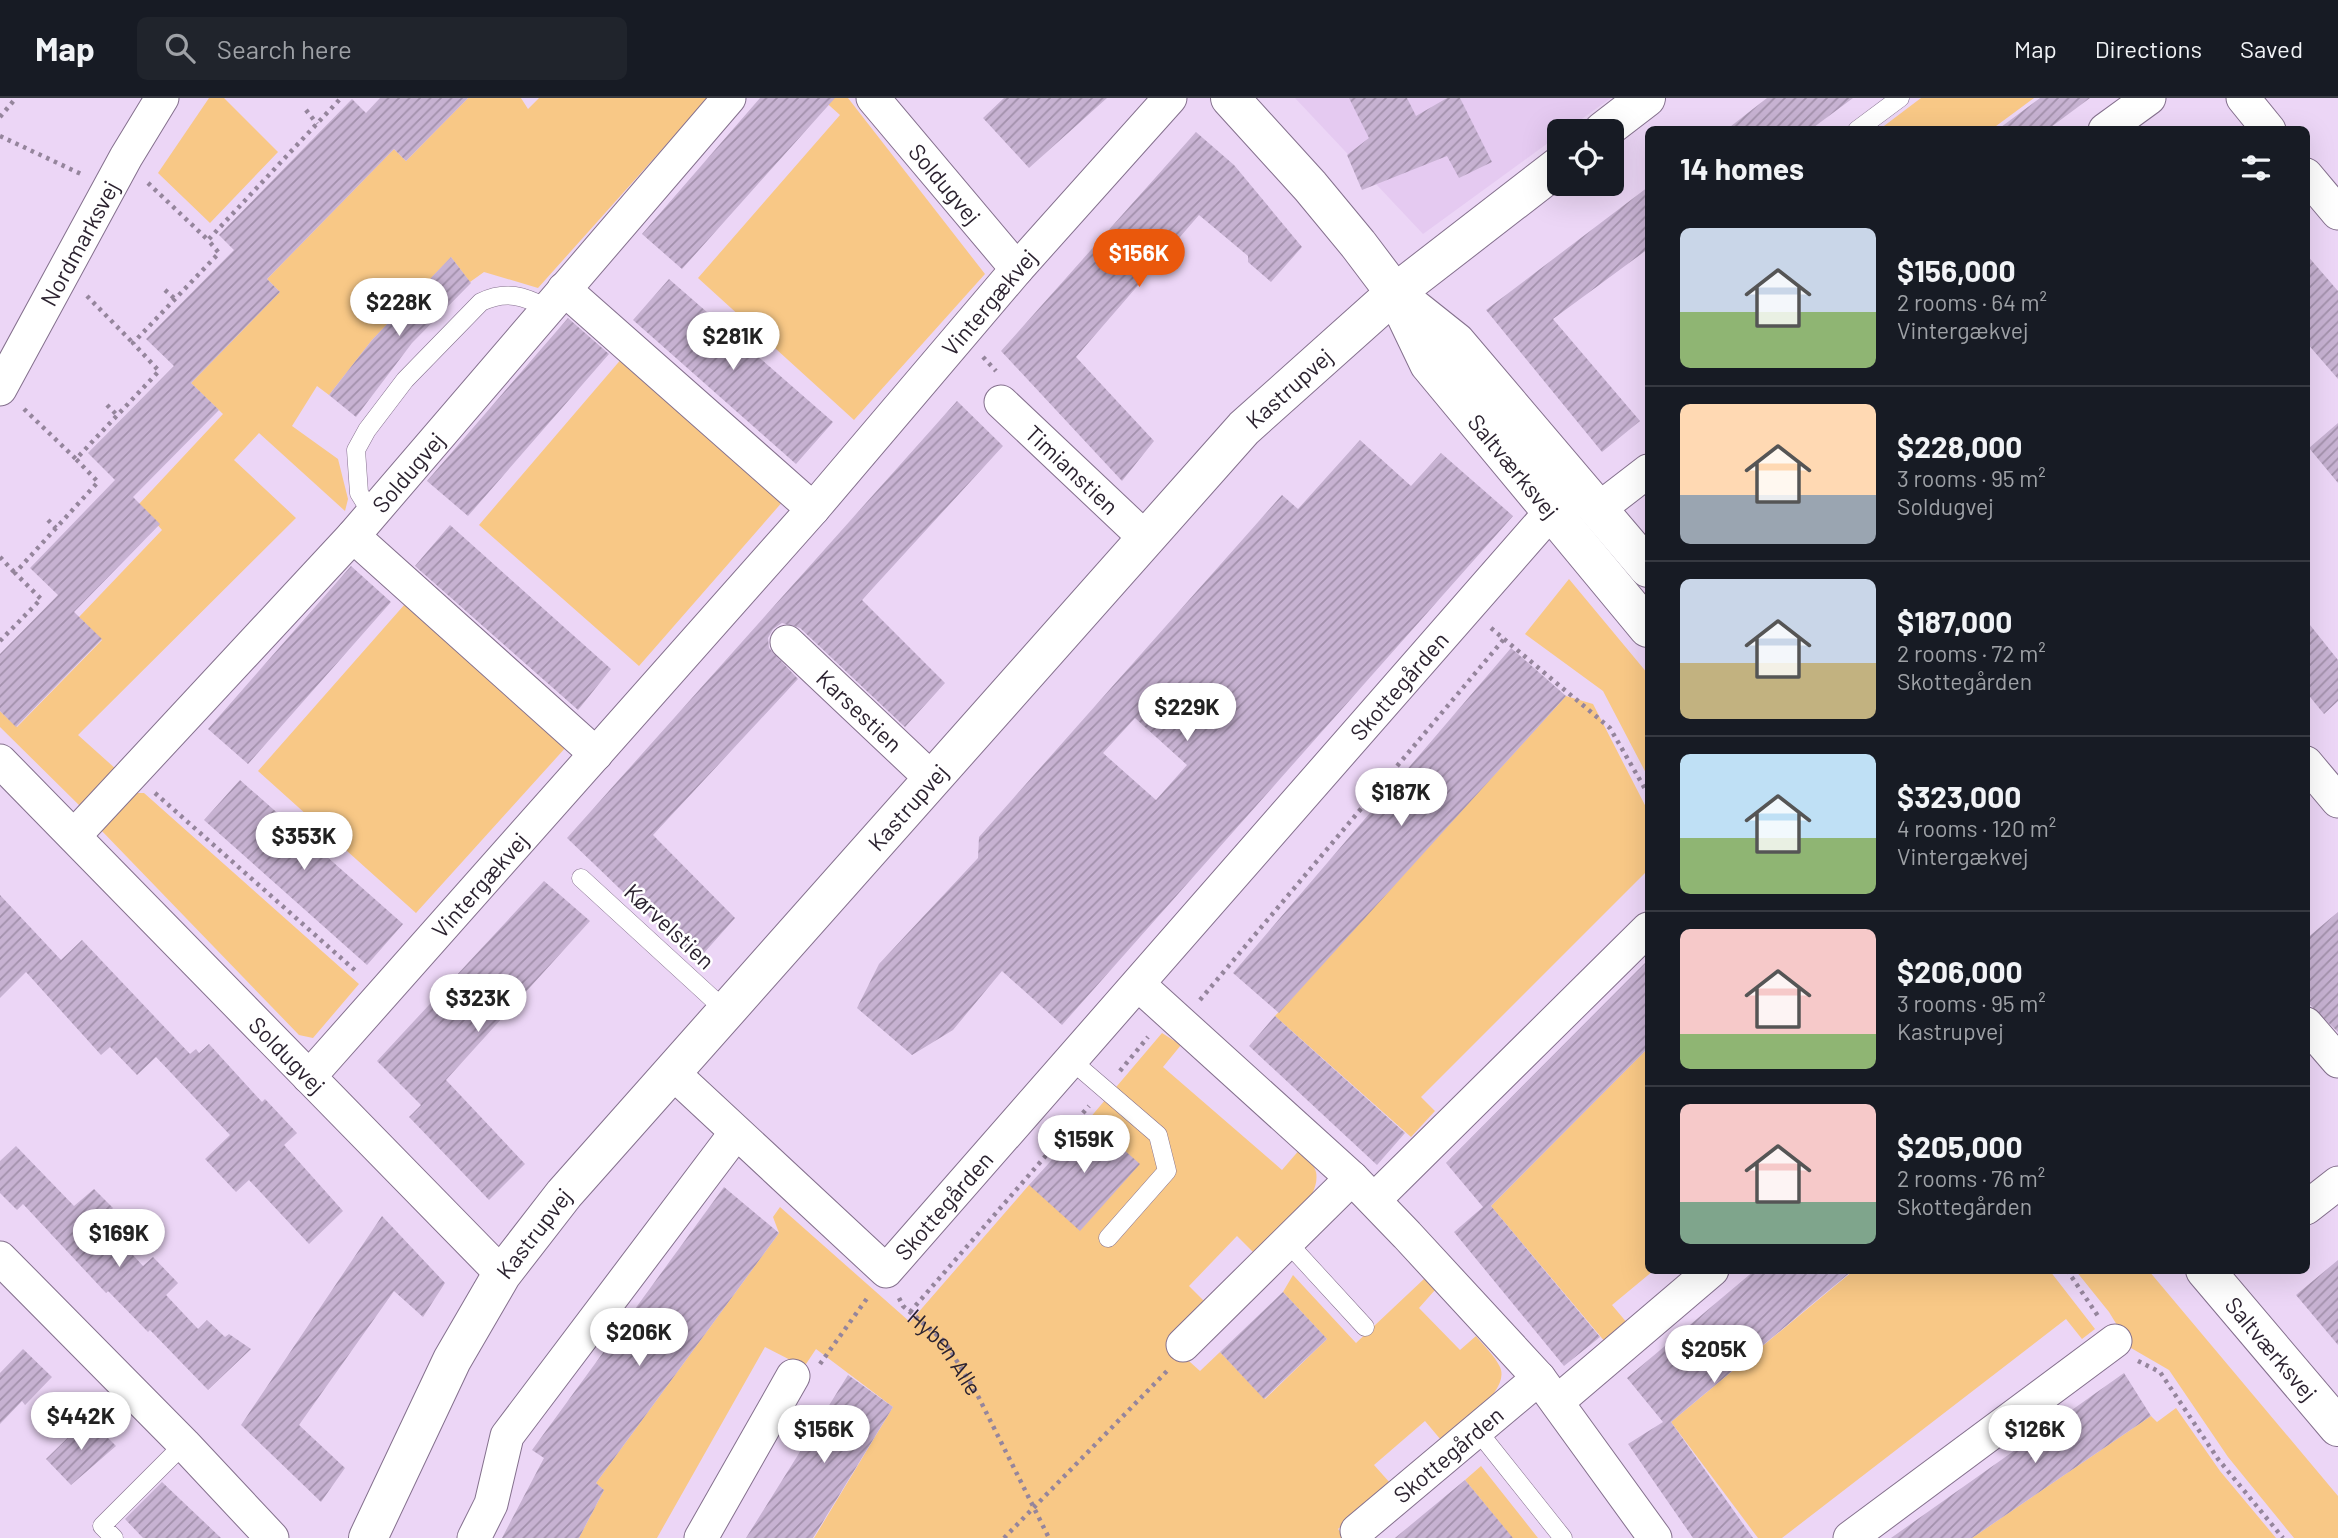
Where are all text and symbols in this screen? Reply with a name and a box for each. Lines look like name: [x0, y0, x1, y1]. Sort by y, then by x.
search box: [137, 17, 627, 80]
text: Map: [35, 28, 95, 68]
icon: search: [161, 29, 199, 67]
text: Search here: [217, 33, 352, 64]
text: Map: [2014, 34, 2057, 63]
text: Directions: [2095, 34, 2202, 63]
text: Saved: [2240, 34, 2303, 63]
map controls: [1547, 119, 1624, 196]
button: locate: [1547, 119, 1624, 196]
street label: Soldugvej: [903, 138, 987, 230]
icon: filters: [2237, 149, 2275, 187]
text: 14 homes: [1680, 150, 1804, 186]
street label: Nordmarksvej: [34, 176, 125, 311]
pin: $156K: [1090, 230, 1188, 289]
text: $156K: [1109, 238, 1169, 266]
street label: Vintergækvej: [936, 243, 1042, 361]
text: $156,000: [1897, 252, 2016, 288]
icon: home: [1736, 256, 1820, 340]
pin: $228K: [350, 278, 448, 338]
text: $228K: [366, 287, 432, 315]
text: 2 rooms · 64 m²: [1897, 288, 2047, 316]
pin: $281K: [684, 313, 782, 372]
text: Vintergækvej: [1897, 316, 2029, 344]
text: $281K: [703, 321, 763, 349]
street label: Kastrupvej: [1240, 342, 1338, 434]
street label: Saltværksvej: [1462, 408, 1565, 524]
street label: Timianstien: [1020, 419, 1125, 520]
street label: Soldugvej: [366, 426, 450, 518]
text: $228,000: [1897, 428, 2022, 464]
icon: home: [1736, 432, 1820, 516]
text: 3 rooms · 95 m²: [1897, 464, 2046, 492]
text: Soldugvej: [1897, 492, 1994, 520]
text: $187,000: [1897, 603, 2012, 639]
icon: home: [1736, 607, 1820, 691]
street label: Skottegården: [1344, 626, 1454, 746]
text: 2 rooms · 72 m²: [1897, 639, 2046, 667]
street label: Karsestien: [811, 664, 908, 758]
text: Skottegården: [1897, 667, 2032, 695]
pin: $229K: [1138, 684, 1236, 743]
text: $229K: [1154, 692, 1220, 720]
street label: Kastrupvej: [862, 758, 954, 856]
pin: $187K: [1352, 768, 1450, 828]
text: $187K: [1371, 777, 1431, 805]
text: $323,000: [1897, 778, 2021, 814]
icon: home: [1736, 782, 1820, 866]
pin: $353K: [255, 812, 353, 872]
text: 4 rooms · 120 m²: [1897, 814, 2056, 842]
text: $353K: [272, 821, 336, 849]
street label: Vintergækvej: [425, 826, 534, 943]
text: Vintergækvej: [1897, 842, 2029, 870]
street label: Kørvelstien: [619, 877, 721, 975]
text: $206,000: [1897, 953, 2023, 989]
icon: home: [1736, 957, 1820, 1041]
pin: $323K: [429, 974, 527, 1034]
text: $323K: [446, 983, 510, 1011]
text: 3 rooms · 95 m²: [1897, 989, 2046, 1017]
street label: Soldugvej: [244, 1010, 331, 1099]
text: Kastrupvej: [1897, 1017, 2004, 1045]
pin: $159K: [1035, 1116, 1133, 1175]
text: $159K: [1054, 1124, 1114, 1152]
text: $205,000: [1897, 1128, 2023, 1164]
icon: home: [1736, 1132, 1820, 1216]
street label: Skottegården: [888, 1145, 999, 1265]
text: 2 rooms · 76 m²: [1897, 1164, 2045, 1192]
street label: Kastrupvej: [490, 1182, 577, 1284]
text: Skottegården: [1897, 1192, 2032, 1220]
pin: $169K: [70, 1210, 168, 1269]
text: $169K: [89, 1218, 149, 1246]
street label: Saltværksvej: [2220, 1291, 2323, 1406]
street label: Hyben Alle: [902, 1303, 988, 1400]
pin: $206K: [590, 1308, 688, 1368]
text: $206K: [606, 1317, 672, 1345]
pin: $205K: [1665, 1326, 1763, 1385]
text: $205K: [1681, 1334, 1747, 1362]
pin: $442K: [32, 1392, 130, 1452]
street label: Skottegården: [1387, 1400, 1509, 1509]
text: $442K: [47, 1401, 115, 1429]
pin: $156K: [775, 1406, 873, 1465]
pin: $126K: [1986, 1406, 2084, 1465]
text: $156K: [794, 1414, 854, 1442]
text: $126K: [2005, 1414, 2065, 1442]

